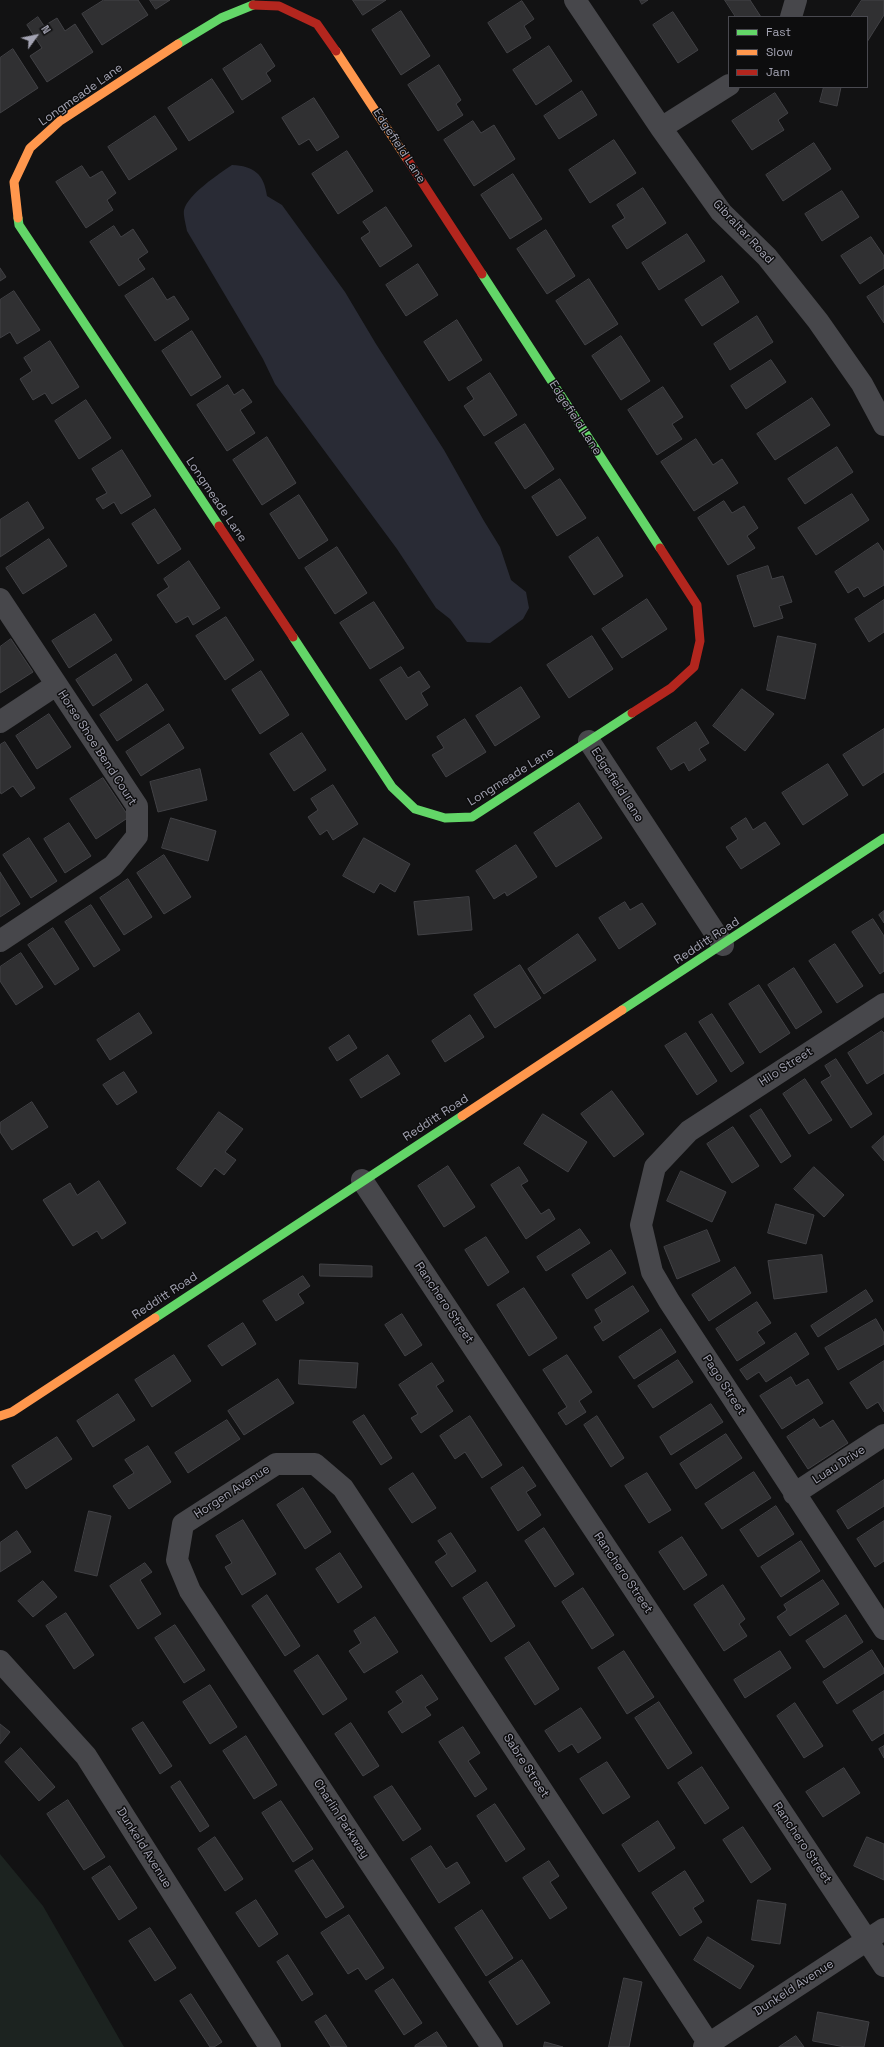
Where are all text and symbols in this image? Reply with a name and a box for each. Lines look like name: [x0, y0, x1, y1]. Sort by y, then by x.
north arrow: [16, 16, 56, 56]
legend: [728, 16, 868, 88]
text: N: [38, 23, 54, 36]
text: Fast: [766, 24, 791, 40]
text: Slow: [766, 44, 793, 60]
street label: Longmeade Lane: [36, 61, 126, 129]
text: Jam: [766, 64, 790, 80]
street label: Edgefield Lane: [370, 106, 428, 186]
street label: Gibraltar Road: [710, 197, 776, 267]
street label: Edgefield Lane: [546, 378, 604, 458]
street label: Longmeade Lane: [182, 455, 250, 545]
street label: Horse Shoe Bend Court: [54, 688, 140, 808]
street label: Longmeade Lane: [465, 745, 557, 809]
street label: Edgefield Lane: [588, 745, 646, 825]
street label: Redditt Road: [672, 915, 742, 967]
street label: Hilo Street: [757, 1044, 815, 1090]
street label: Redditt Road: [401, 1092, 471, 1144]
street label: Ranchero Street: [411, 1260, 477, 1346]
street label: Redditt Road: [130, 1270, 200, 1322]
street label: Pago Street: [699, 1352, 749, 1418]
street label: Luau Drive: [810, 1443, 868, 1487]
street label: Horgen Avenue: [192, 1462, 272, 1522]
street label: Ranchero Street: [590, 1530, 656, 1616]
street label: Sabre Street: [500, 1731, 552, 1801]
street label: Charlin Parkway: [310, 1777, 372, 1861]
street label: Ranchero Street: [769, 1800, 835, 1886]
street label: Dunkeld Avenue: [114, 1805, 174, 1891]
street label: Dunkeld Avenue: [751, 1957, 837, 2019]

